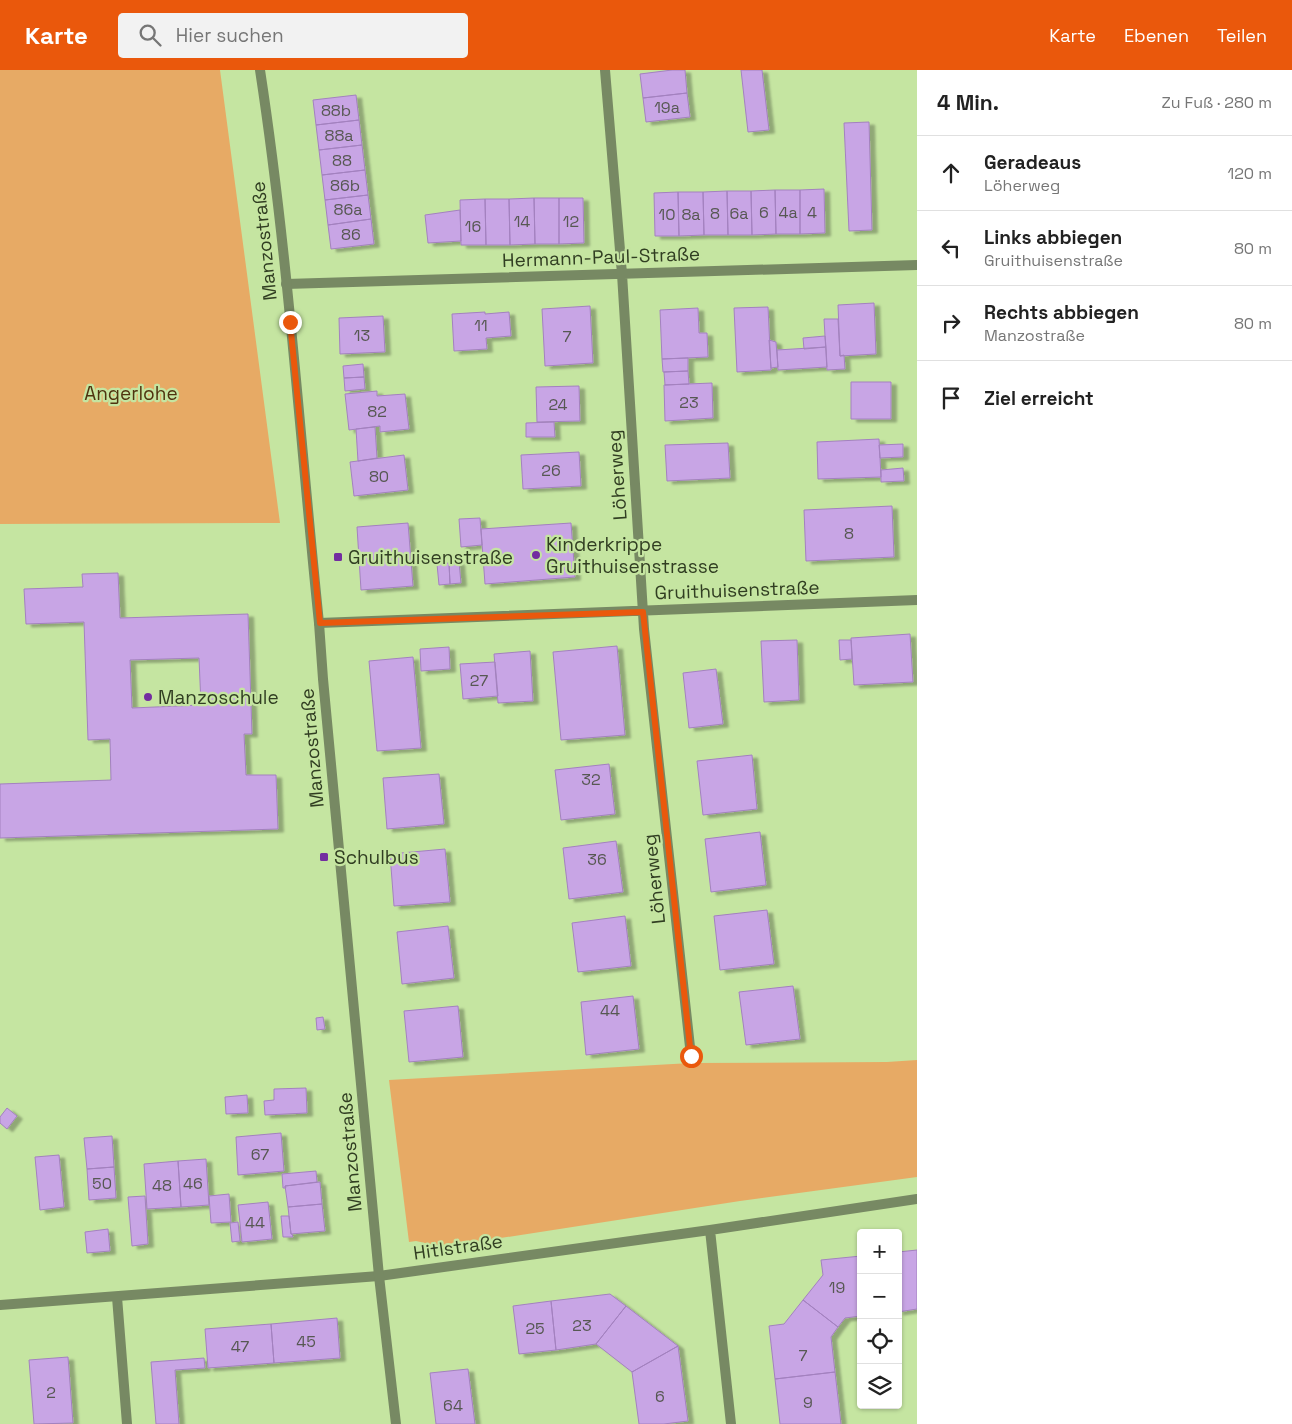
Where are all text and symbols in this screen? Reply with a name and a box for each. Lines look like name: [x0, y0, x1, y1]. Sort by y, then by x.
search box: [118, 13, 468, 58]
text: Karte: [25, 20, 88, 51]
icon: search: [136, 21, 164, 49]
text: Hier suchen: [176, 23, 284, 48]
text: Karte: [1049, 24, 1096, 47]
text: Ebenen: [1124, 24, 1189, 47]
text: Teilen: [1217, 24, 1267, 47]
text: 4 Min.: [937, 89, 999, 116]
text: Zu Fuß · 280 m: [1161, 92, 1272, 113]
house number: 19a: [654, 97, 680, 118]
house number: 88b: [321, 100, 351, 121]
house number: 88a: [324, 125, 354, 146]
house number: 88: [332, 150, 352, 171]
text: Geradeaus: [984, 150, 1081, 175]
icon: ahead: [937, 159, 965, 187]
text: 120 m: [1228, 163, 1272, 184]
house number: 86b: [330, 175, 360, 196]
text: Löherweg: [984, 175, 1060, 196]
street label: Manzostraße: [245, 180, 283, 302]
house number: 86a: [334, 199, 362, 220]
house number: 6: [759, 202, 769, 223]
house number: 4a: [778, 202, 798, 223]
house number: 4: [807, 202, 817, 223]
house number: 8: [710, 203, 720, 224]
house number: 6a: [730, 203, 749, 224]
house number: 10: [659, 204, 675, 225]
house number: 8a: [681, 204, 701, 225]
house number: 14: [514, 211, 530, 232]
house number: 12: [563, 211, 579, 232]
house number: 16: [465, 216, 481, 237]
house number: 86: [341, 224, 361, 245]
text: Links abbiegen: [984, 225, 1122, 250]
icon: left: [937, 234, 965, 262]
text: 80 m: [1234, 238, 1272, 259]
street label: Hermann-Paul-Straße: [502, 241, 700, 273]
text: Gruithuisenstraße: [984, 250, 1123, 271]
text: Rechts abbiegen: [984, 300, 1139, 325]
icon: right: [937, 309, 965, 337]
route end: [279, 311, 302, 334]
text: 80 m: [1234, 313, 1272, 334]
house number: 11: [474, 315, 488, 336]
house number: 13: [354, 325, 370, 346]
text: Manzostraße: [984, 325, 1085, 346]
house number: 7: [562, 326, 572, 347]
park label: Angerlohe: [84, 381, 178, 406]
icon: arrive: [937, 384, 965, 412]
text: Ziel erreicht: [984, 386, 1094, 411]
house number: 23: [679, 392, 699, 413]
house number: 24: [548, 394, 568, 415]
house number: 82: [367, 401, 387, 422]
street label: Löherweg: [601, 429, 633, 521]
house number: 26: [541, 460, 561, 481]
house number: 80: [369, 466, 389, 487]
house number: 8: [844, 523, 854, 544]
place label: Kinderkrippe Gruithuisenstrasse: [546, 532, 719, 579]
place label: Gruithuisenstraße: [348, 545, 513, 570]
marker: Kinderkrippe Gruithuisenstrasse: [530, 549, 542, 561]
marker: Gruithuisenstraße: [332, 551, 344, 563]
street label: Gruithuisenstraße: [654, 575, 820, 605]
house number: 27: [470, 670, 488, 691]
place label: Manzoschule: [158, 685, 279, 710]
street label: Manzostraße: [294, 687, 330, 809]
marker: Manzoschule: [142, 691, 154, 703]
house number: 32: [581, 769, 601, 790]
street label: Löherweg: [637, 833, 671, 925]
place label: Schulbus: [334, 845, 419, 870]
house number: 36: [587, 849, 607, 870]
marker: Schulbus: [318, 851, 330, 863]
house number: 44: [600, 1000, 620, 1021]
route start: [680, 1045, 703, 1068]
street label: Manzostraße: [332, 1091, 368, 1213]
house number: 67: [251, 1144, 269, 1165]
house number: 50: [92, 1173, 112, 1194]
house number: 46: [183, 1173, 203, 1194]
house number: 48: [152, 1175, 172, 1196]
house number: 44: [245, 1212, 265, 1233]
street label: Hitlstraße: [412, 1228, 504, 1266]
map controls: [857, 1229, 902, 1409]
button: +: [857, 1229, 902, 1274]
button: −: [857, 1274, 902, 1319]
house number: 19: [829, 1277, 845, 1298]
house number: 23: [572, 1315, 592, 1336]
house number: 25: [525, 1318, 545, 1339]
button: locate: [857, 1319, 902, 1364]
house number: 45: [296, 1331, 316, 1352]
house number: 47: [231, 1336, 249, 1357]
house number: 7: [798, 1345, 808, 1366]
button: layers: [857, 1364, 902, 1409]
house number: 2: [46, 1382, 56, 1403]
house number: 6: [655, 1386, 665, 1407]
house number: 9: [803, 1392, 813, 1413]
house number: 64: [443, 1395, 463, 1416]

